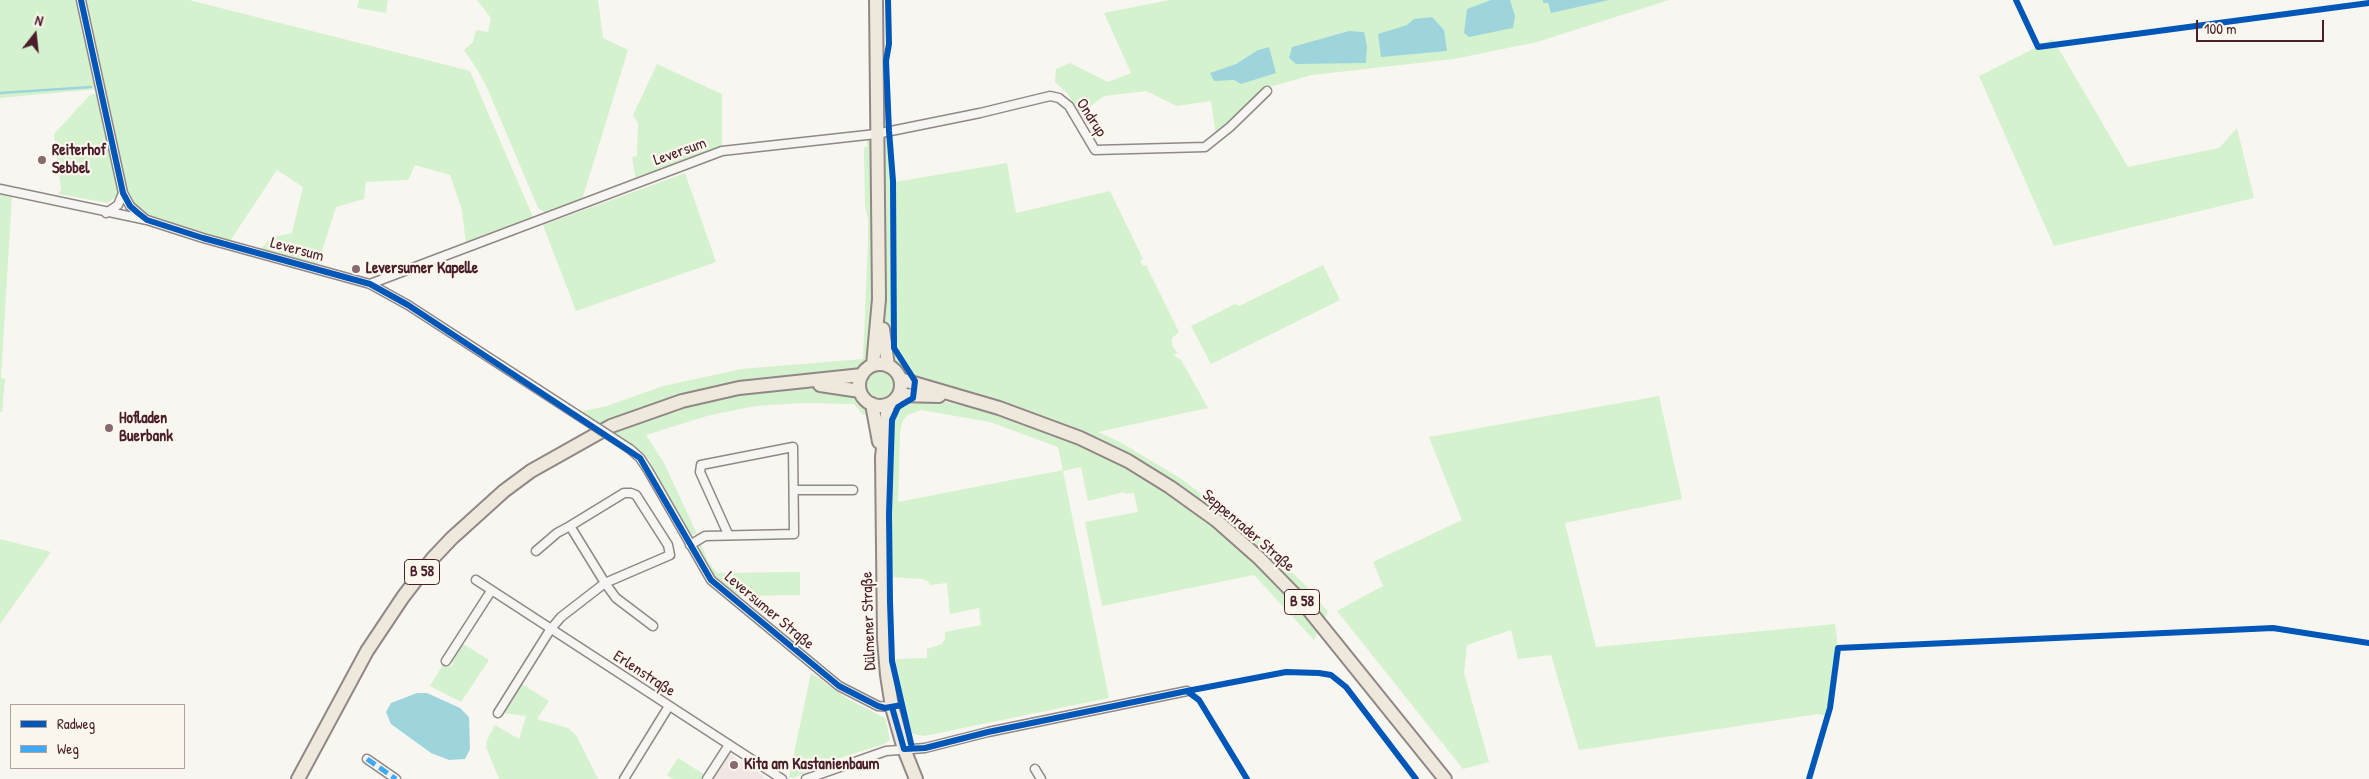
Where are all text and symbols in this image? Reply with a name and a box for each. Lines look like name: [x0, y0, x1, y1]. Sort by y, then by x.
north arrow: [10, 10, 60, 60]
text: N: [33, 10, 45, 30]
scale bar: [2199, 10, 2326, 42]
text: 100 m: [2204, 18, 2237, 39]
street label: Ondrup: [1072, 95, 1110, 141]
street label: Leversum: [651, 134, 709, 170]
place label: Reiterhof Sebbel: [52, 141, 106, 179]
marker: Reiterhof Sebbel: [36, 154, 48, 166]
street label: Leversum: [268, 234, 326, 266]
place label: Leversumer Kapelle: [366, 259, 478, 279]
marker: Leversumer Kapelle: [350, 263, 362, 275]
place label: Hofladen Buerbank: [119, 409, 173, 447]
marker: Hofladen Buerbank: [103, 422, 115, 434]
street label: Seppenrader Straße: [1198, 486, 1298, 576]
road number: B 58: [404, 560, 440, 584]
street label: Leversumer Straße: [720, 568, 818, 654]
street label: Dülmener Straße: [858, 571, 880, 671]
road number: B 58: [1284, 590, 1320, 614]
street label: Erlenstraße: [609, 647, 679, 701]
legend: [10, 704, 185, 769]
text: Radweg: [57, 713, 95, 734]
text: Weg: [57, 738, 79, 759]
place label: Kita am Kastanienbaum: [744, 755, 879, 775]
marker: Kita am Kastanienbaum: [728, 759, 740, 771]

